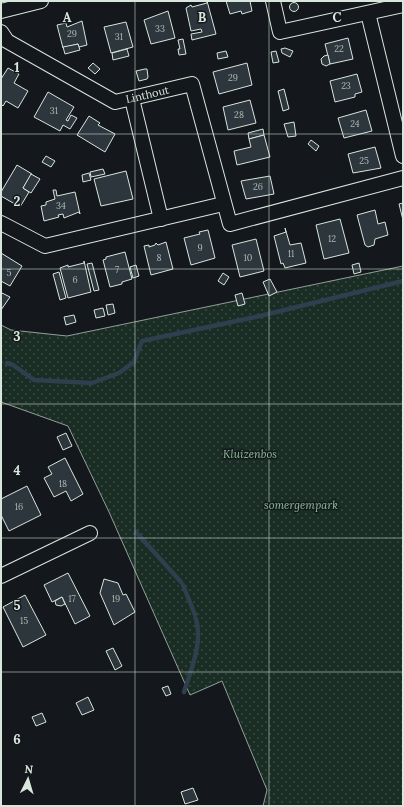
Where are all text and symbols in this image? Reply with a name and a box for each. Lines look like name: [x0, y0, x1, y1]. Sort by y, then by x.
text: A: [63, 9, 72, 26]
text: B: [198, 9, 207, 26]
text: C: [333, 9, 342, 26]
house number: 33: [155, 23, 165, 34]
house number: 29: [67, 28, 77, 39]
house number: 31: [115, 31, 123, 42]
house number: 22: [334, 43, 344, 54]
text: 1: [14, 59, 20, 76]
house number: 29: [228, 72, 238, 83]
house number: 23: [341, 80, 351, 91]
street label: Linthout: [124, 82, 171, 106]
house number: 31: [50, 105, 58, 116]
house number: 28: [234, 109, 244, 120]
house number: 24: [350, 118, 360, 129]
house number: 25: [359, 155, 369, 166]
house number: 26: [253, 181, 263, 192]
text: 2: [14, 193, 21, 210]
house number: 34: [56, 200, 66, 211]
house number: 12: [328, 233, 336, 244]
house number: 9: [197, 242, 203, 253]
house number: 11: [288, 248, 294, 259]
house number: 8: [156, 252, 162, 263]
house number: 10: [244, 252, 253, 263]
house number: 7: [115, 264, 119, 275]
house number: 5: [7, 267, 12, 278]
house number: 6: [72, 274, 78, 285]
text: 3: [13, 328, 21, 345]
park label: Kluizenbos: [223, 447, 277, 461]
text: 4: [13, 462, 21, 479]
house number: 18: [59, 478, 67, 489]
park label: somergempark: [264, 498, 338, 512]
house number: 16: [15, 501, 23, 512]
house number: 17: [68, 593, 76, 604]
house number: 19: [112, 593, 120, 604]
text: 5: [13, 597, 21, 614]
house number: 15: [20, 615, 28, 626]
text: 6: [13, 731, 21, 748]
north arrow: [8, 759, 48, 799]
text: N: [24, 762, 34, 776]

